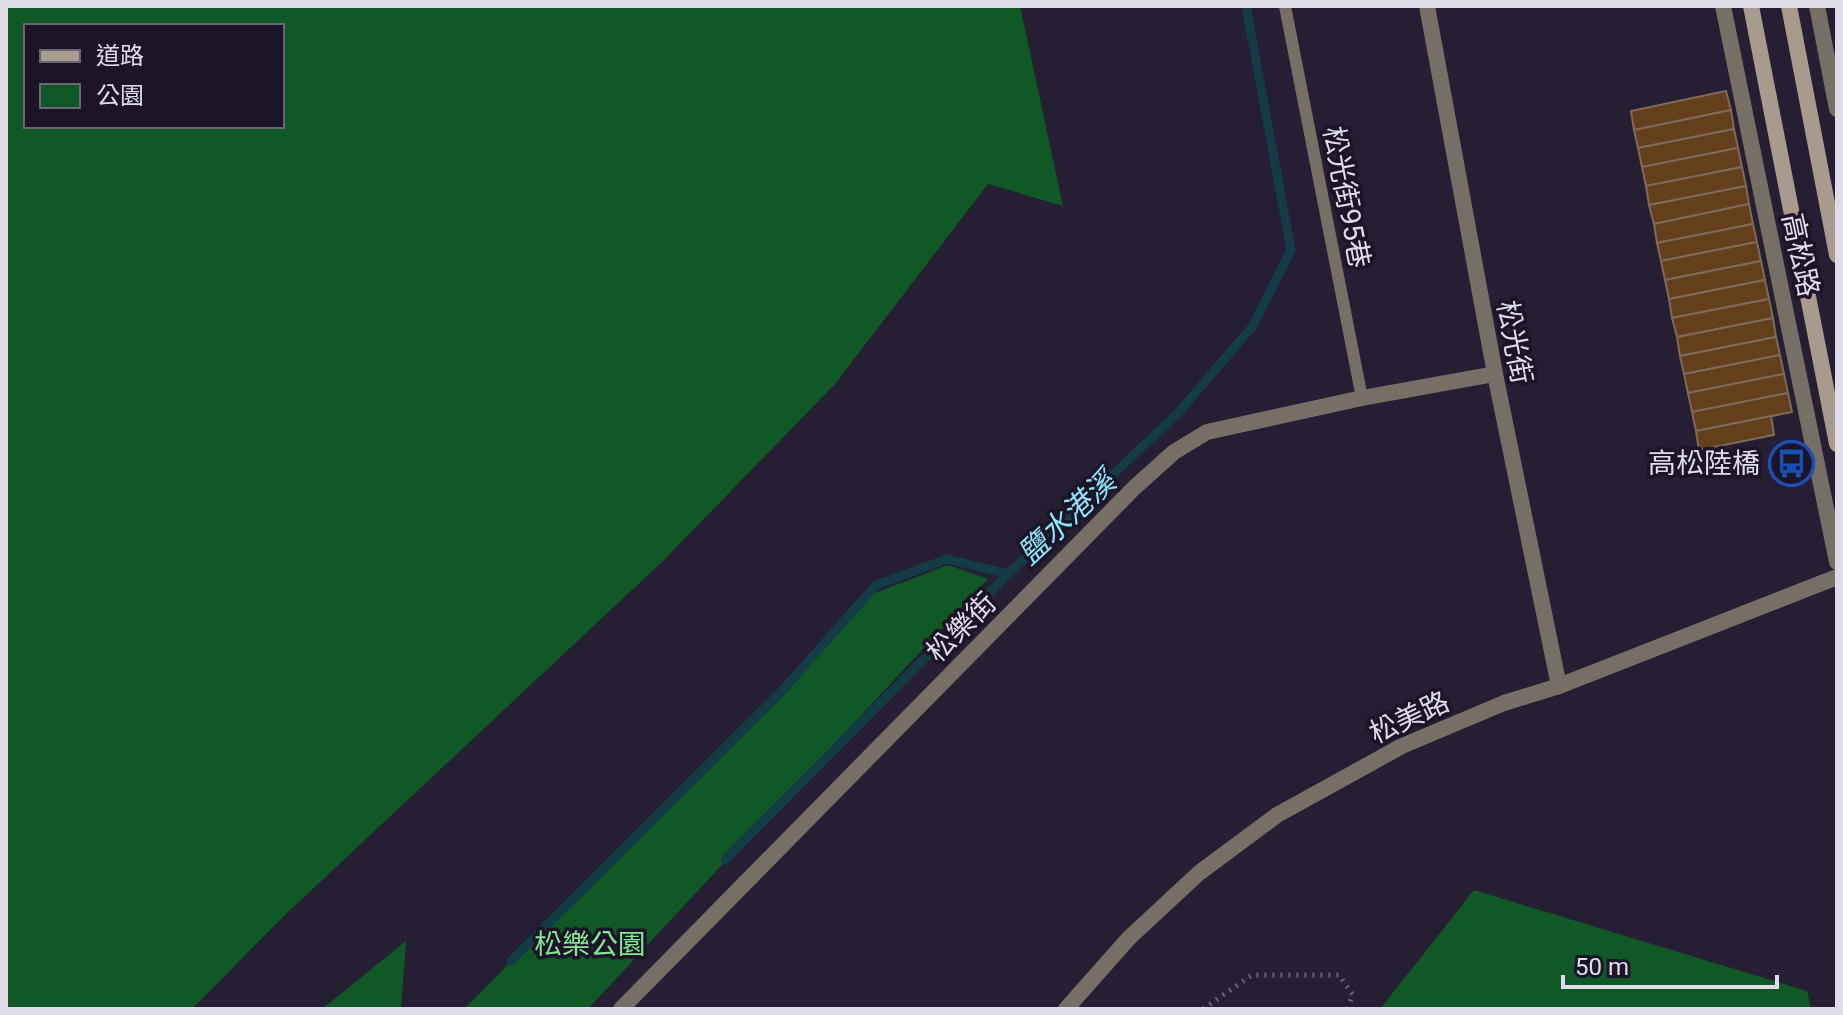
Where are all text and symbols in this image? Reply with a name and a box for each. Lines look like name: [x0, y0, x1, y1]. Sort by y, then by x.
legend: [24, 24, 284, 128]
text: 道路: [96, 42, 144, 70]
text: 公園: [96, 82, 144, 110]
street label: 松光街95巷: [1317, 124, 1376, 271]
street label: 高松路: [1776, 211, 1825, 300]
street label: 松光街: [1490, 298, 1539, 386]
bus stop icon: 高松陸橋: [1767, 439, 1815, 487]
place label: 高松陸橋: [1648, 447, 1760, 480]
water label: 鹽水港溪: [1011, 461, 1125, 571]
street label: 松樂街: [920, 586, 1003, 669]
street label: 松美路: [1364, 685, 1454, 750]
park label: 松樂公園: [534, 928, 646, 961]
scale bar: [1563, 939, 1777, 989]
text: 50 m: [1575, 953, 1629, 981]

